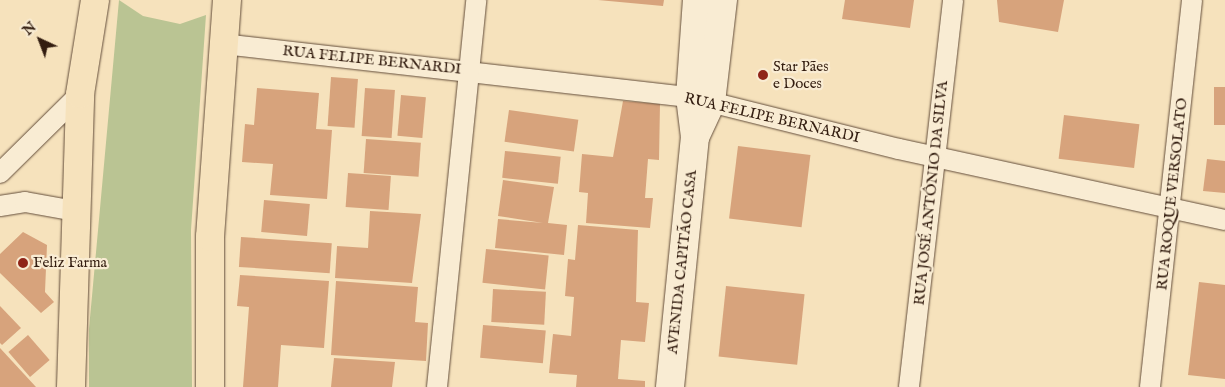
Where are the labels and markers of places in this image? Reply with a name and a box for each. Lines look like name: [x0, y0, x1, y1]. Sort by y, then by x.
place label: Star Pães e Doces: [773, 57, 828, 92]
marker: Star Pães e Doces: [757, 69, 769, 81]
place label: Feliz Farma: [33, 254, 107, 272]
marker: Feliz Farma: [17, 257, 29, 269]

